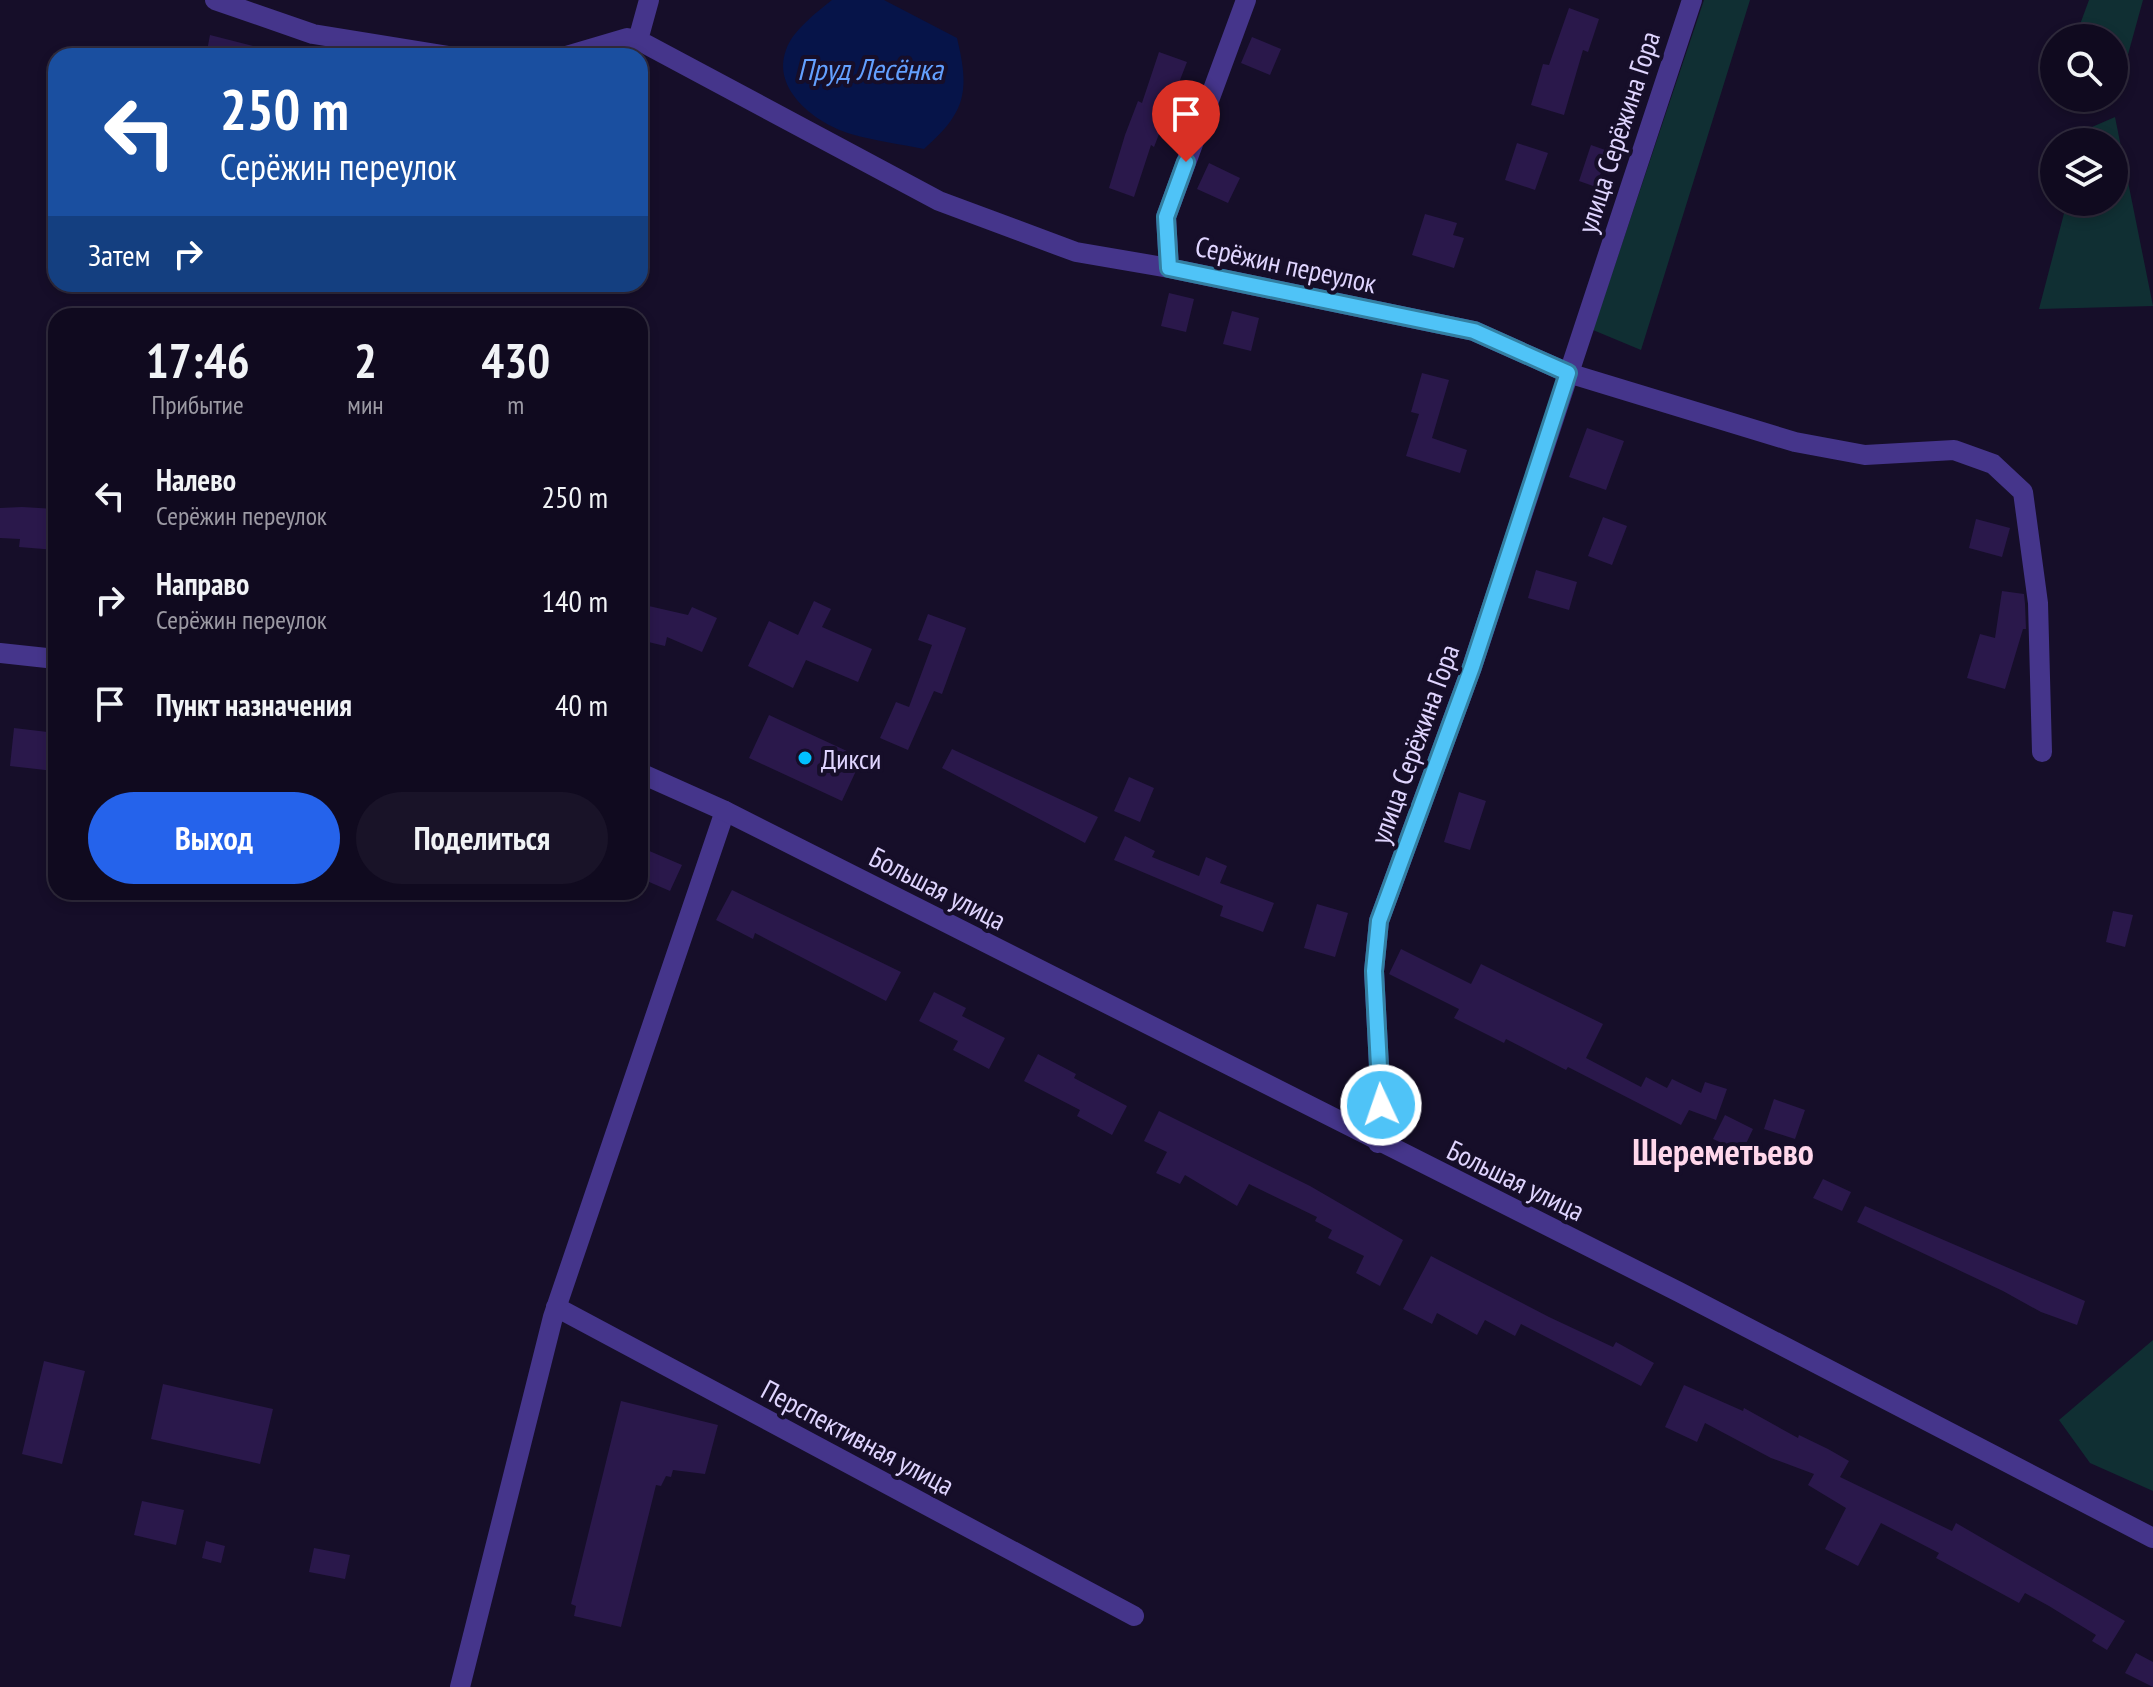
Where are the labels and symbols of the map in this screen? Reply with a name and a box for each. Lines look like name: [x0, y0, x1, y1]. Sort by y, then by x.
street label: улица Серёжина Гора: [1568, 26, 1668, 238]
water label: Пруд Лесёнка: [797, 49, 945, 88]
pin: [1152, 80, 1220, 162]
street label: Серёжин переулок: [1192, 227, 1380, 301]
street label: улица Серёжина Гора: [1361, 639, 1467, 849]
place label: Дикси: [821, 740, 881, 777]
marker: Дикси: [796, 749, 814, 767]
street label: Большая улица: [863, 838, 1013, 938]
position arrow: [1339, 1063, 1423, 1147]
district label: Шереметьево: [1632, 1128, 1814, 1175]
street label: Большая улица: [1441, 1131, 1591, 1229]
street label: Перспективная улица: [755, 1371, 961, 1503]

